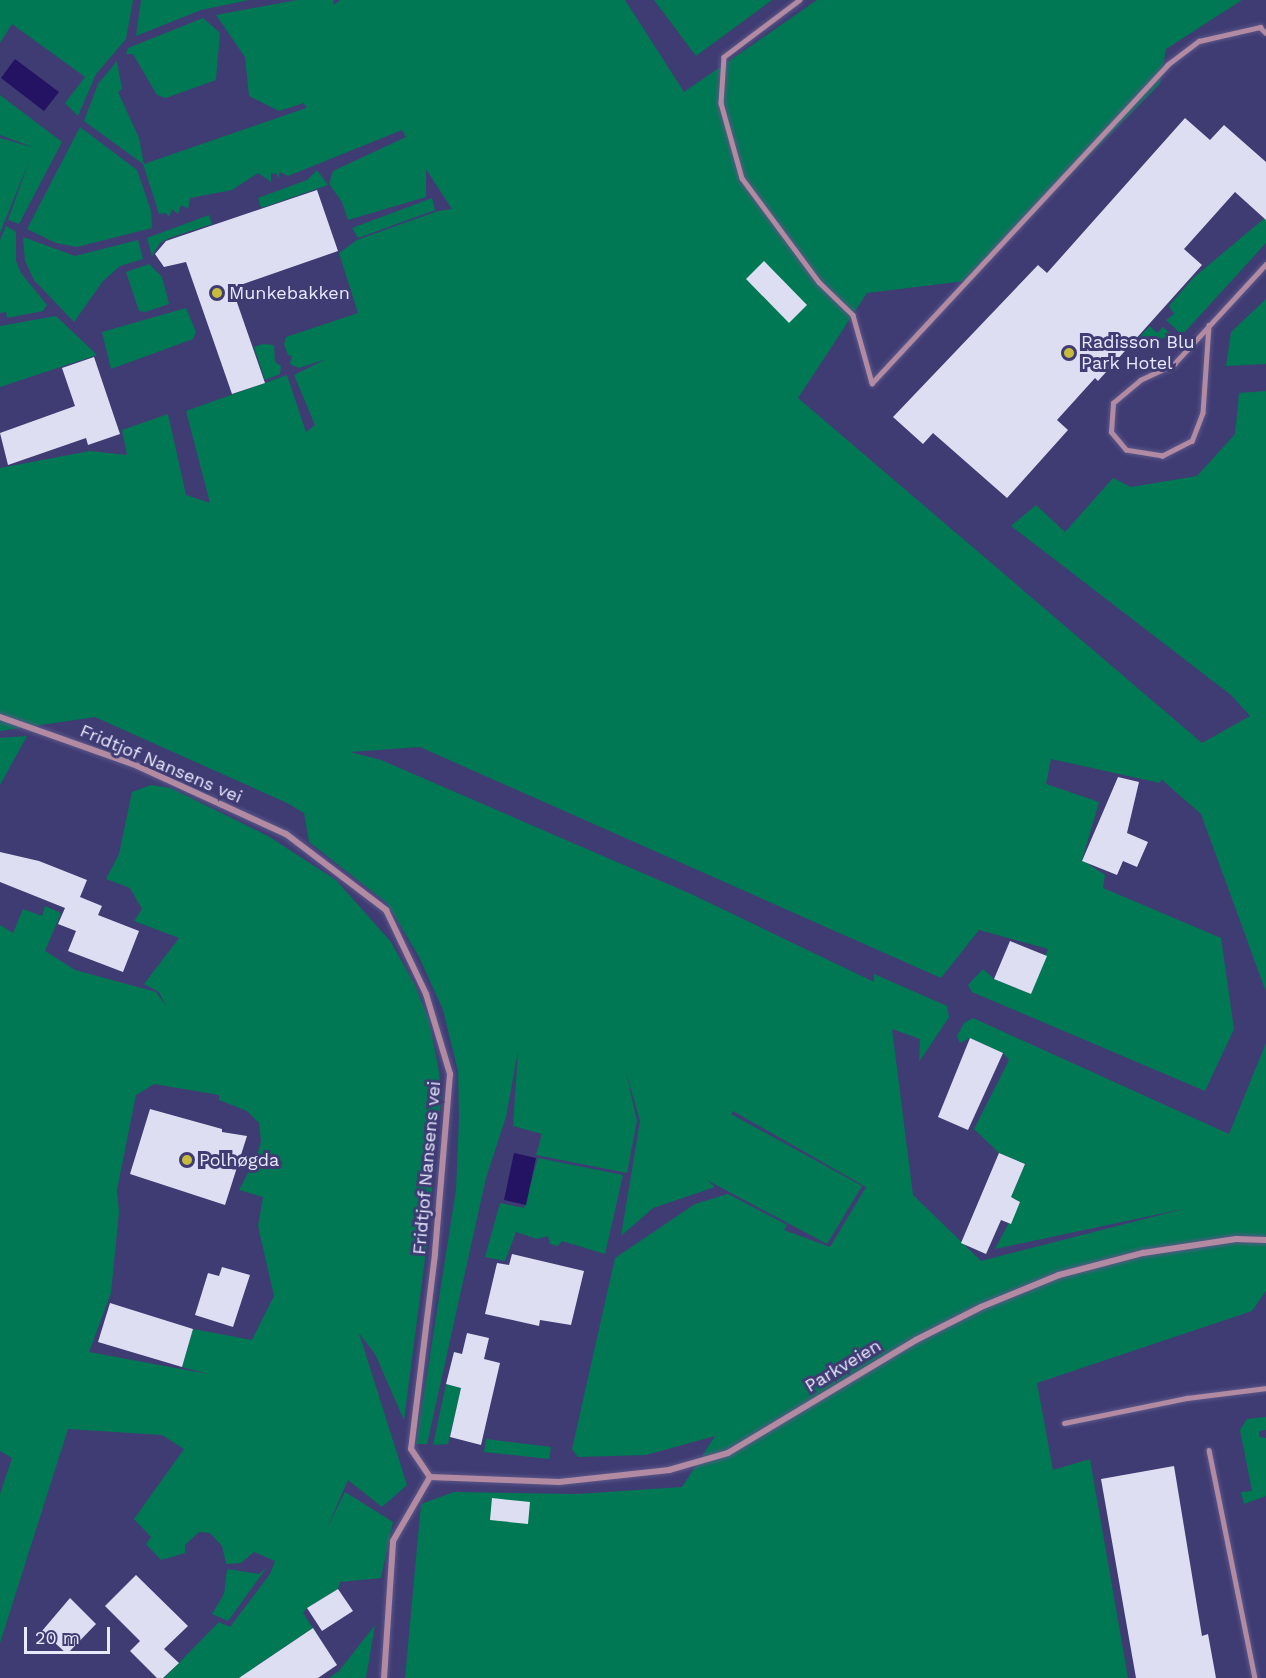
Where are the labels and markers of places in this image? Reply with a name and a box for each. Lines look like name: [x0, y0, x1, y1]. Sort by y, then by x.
place label: Munkebakken: [229, 282, 350, 304]
marker: Munkebakken: [210, 286, 224, 300]
place label: Radisson Blu Park Hotel: [1081, 332, 1195, 374]
marker: Radisson Blu Park Hotel: [1062, 346, 1076, 360]
place label: Polhøgda: [199, 1149, 279, 1171]
marker: Polhøgda: [180, 1153, 194, 1167]

